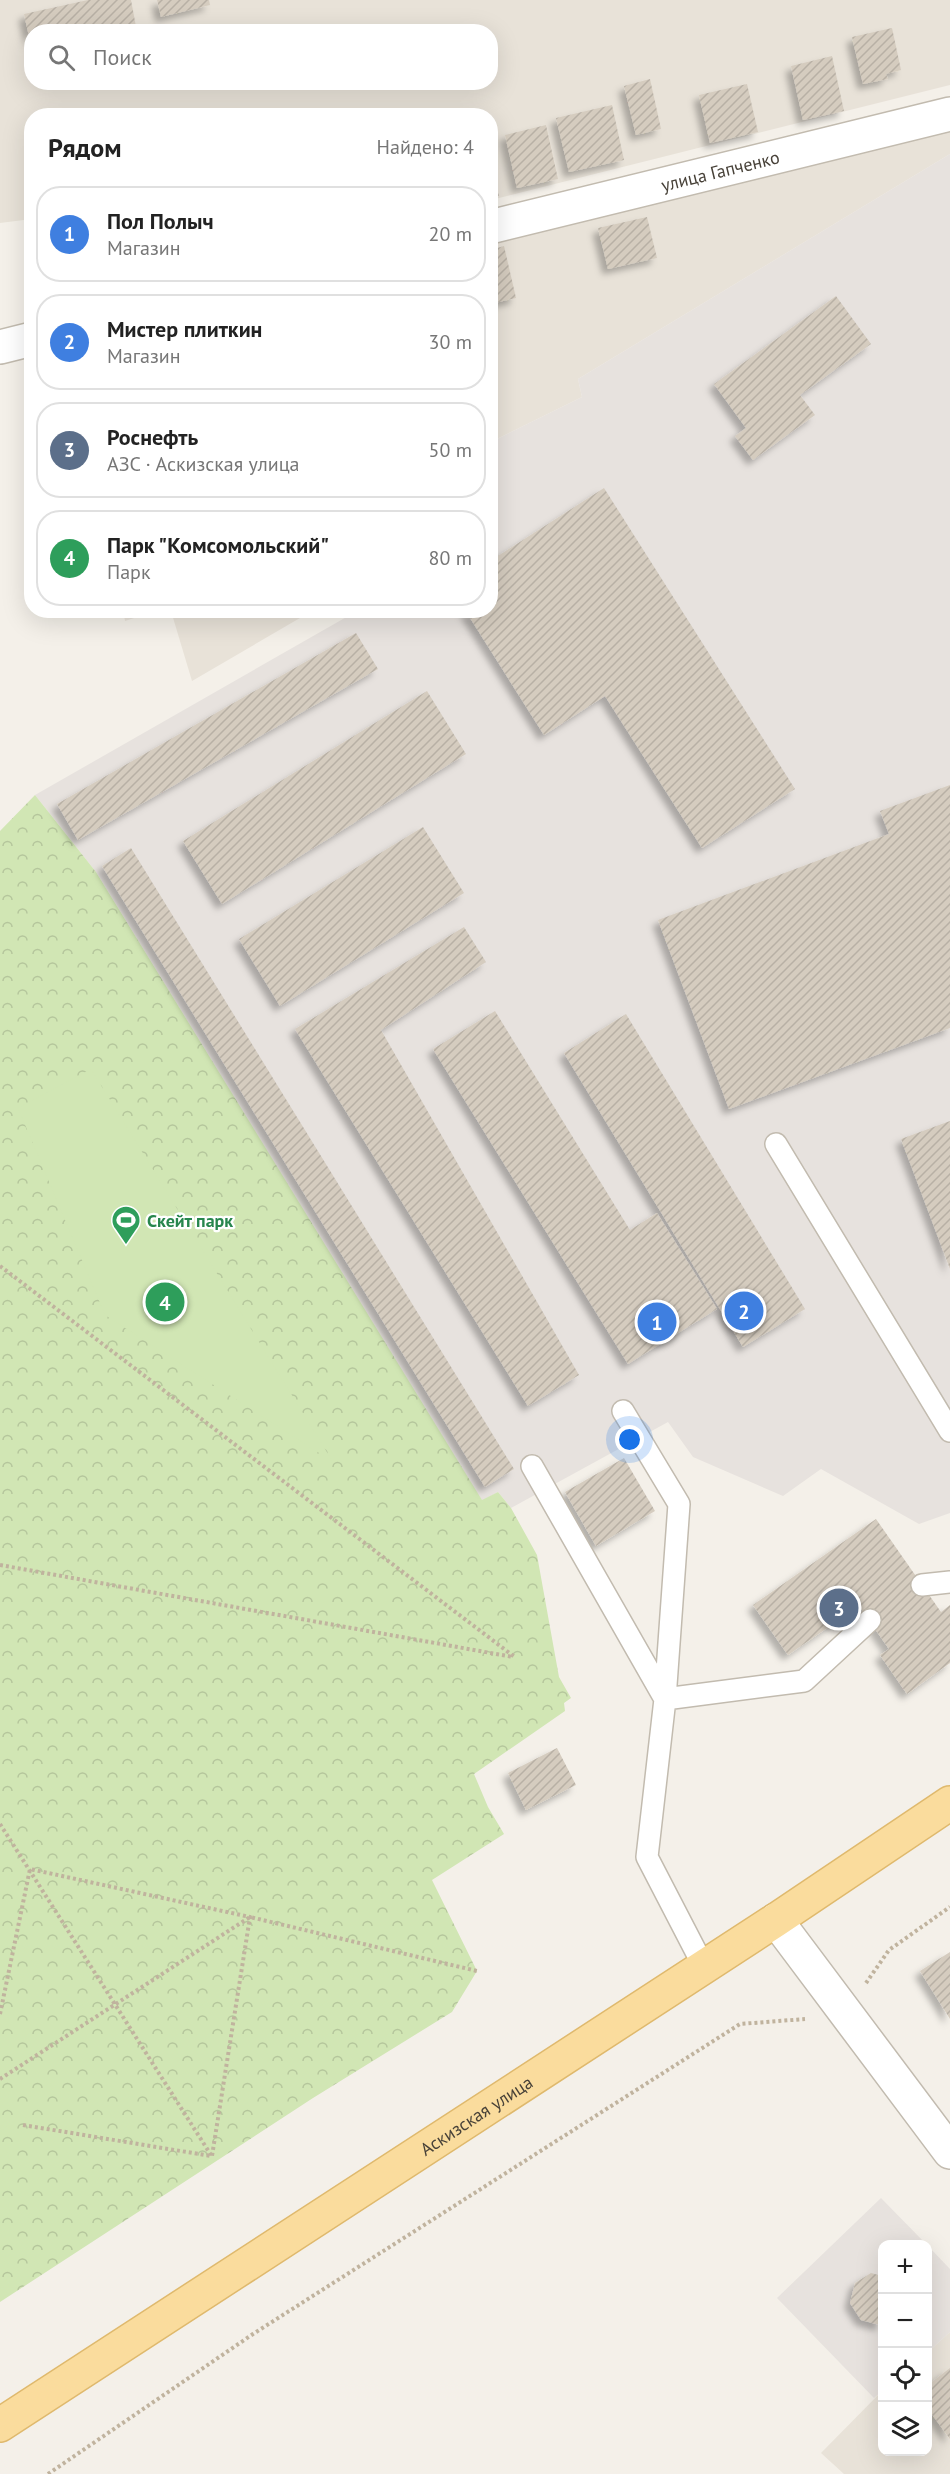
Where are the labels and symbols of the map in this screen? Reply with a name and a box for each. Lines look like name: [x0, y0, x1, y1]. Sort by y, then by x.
street label: улица Гапченко: [659, 145, 782, 196]
sports icon: Скейт парк: [110, 1204, 142, 1246]
place label: Скейт парк: [147, 1209, 233, 1232]
pin: 4: [146, 1280, 184, 1324]
pin: 2: [724, 1288, 764, 1334]
pin: 1: [638, 1300, 676, 1344]
your location: [615, 1425, 644, 1454]
pin: 3: [820, 1586, 858, 1630]
street label: Аскизская улица: [415, 2070, 537, 2160]

